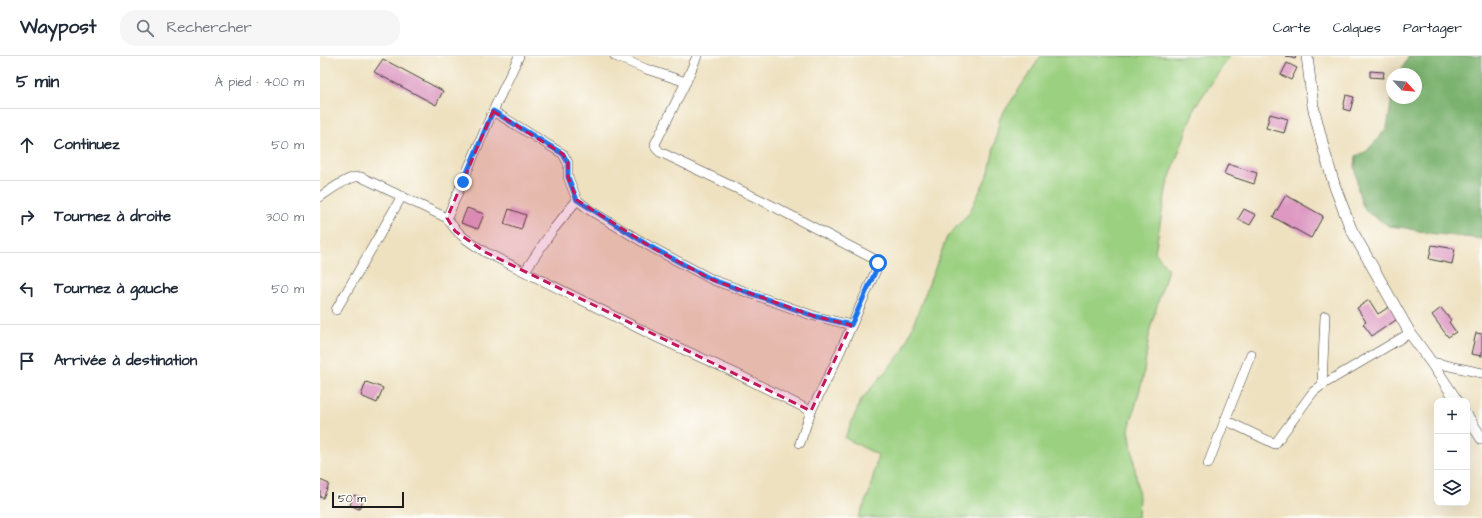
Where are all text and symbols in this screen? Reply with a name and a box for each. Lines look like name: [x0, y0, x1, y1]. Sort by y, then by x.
search box: [120, 10, 400, 46]
text: Waypost: [20, 14, 96, 41]
icon: search: [134, 17, 156, 39]
text: Rechercher: [166, 17, 252, 38]
text: Carte: [1273, 18, 1311, 38]
text: Calques: [1333, 18, 1381, 38]
text: Partager: [1403, 18, 1462, 38]
north arrow: [1386, 68, 1422, 104]
text: 5 min: [16, 70, 59, 94]
text: À pied · 400 m: [215, 73, 304, 91]
icon: ahead: [16, 134, 38, 156]
text: Continuez: [54, 134, 120, 155]
text: 50 m: [271, 136, 304, 154]
route end: [454, 173, 472, 191]
icon: right: [16, 206, 38, 228]
text: Tournez à droite: [54, 206, 171, 227]
text: 300 m: [266, 208, 304, 226]
route start: [869, 254, 887, 272]
icon: left: [16, 278, 38, 300]
text: Tournez à gauche: [54, 278, 178, 299]
text: 50 m: [271, 280, 304, 298]
icon: arrive: [16, 350, 38, 372]
text: Arrivée à destination: [54, 350, 197, 371]
map controls: [1434, 398, 1470, 506]
button: +: [1434, 398, 1470, 434]
button: −: [1434, 434, 1470, 470]
button: layers: [1434, 470, 1470, 506]
scale bar: [332, 490, 404, 509]
text: 50 m: [338, 491, 366, 506]

